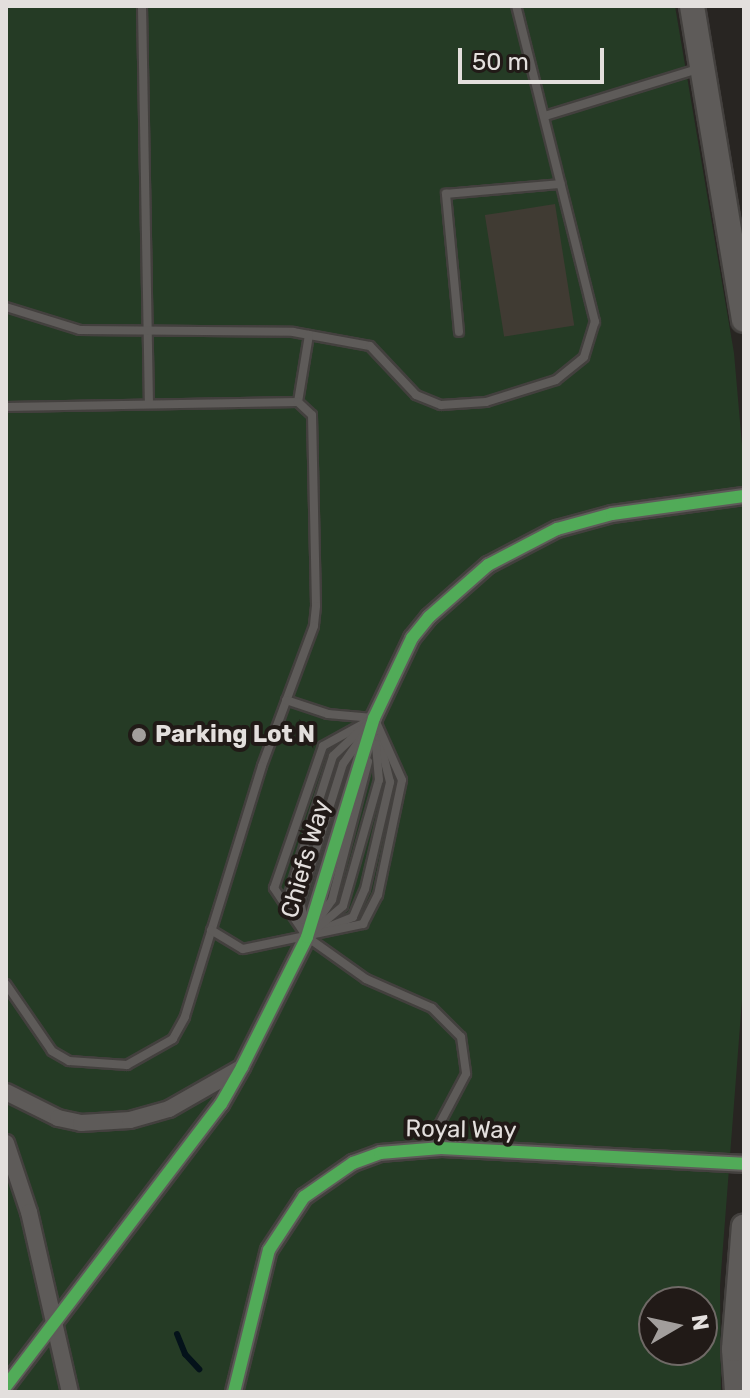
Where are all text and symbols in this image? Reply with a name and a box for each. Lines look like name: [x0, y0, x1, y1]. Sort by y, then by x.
scale bar: [462, 32, 608, 82]
text: 50 m: [472, 48, 529, 76]
place label: Parking Lot N: [155, 721, 315, 749]
marker: Parking Lot N: [130, 726, 148, 744]
street label: Chiefs Way: [275, 796, 337, 922]
street label: Royal Way: [405, 1115, 517, 1145]
north arrow: [638, 1286, 718, 1366]
text: N: [686, 1313, 715, 1332]

